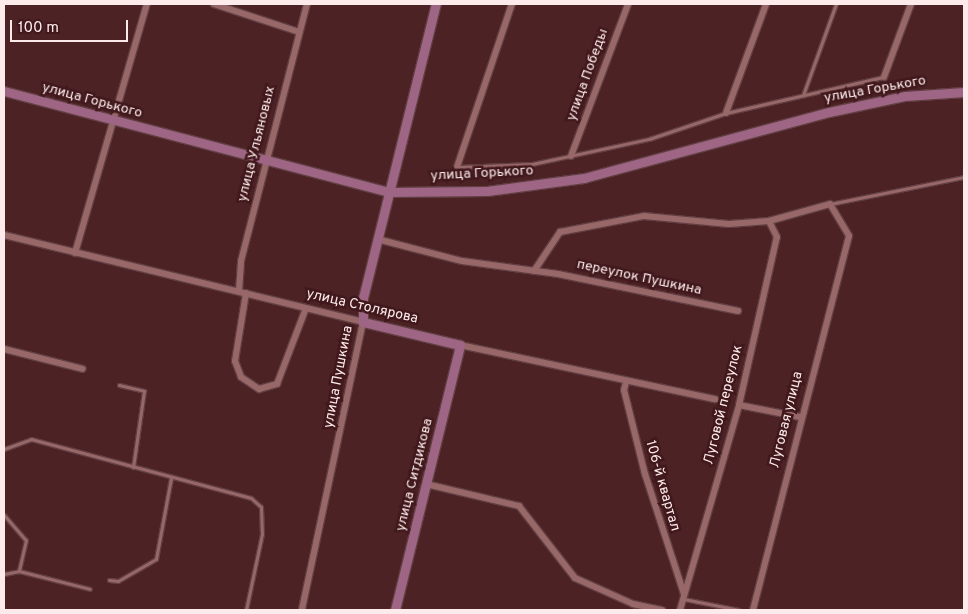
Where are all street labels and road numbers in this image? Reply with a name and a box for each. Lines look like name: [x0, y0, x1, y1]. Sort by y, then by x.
street label: улица Победы: [564, 27, 612, 123]
street label: улица Горького: [823, 73, 927, 107]
street label: улица Горького: [40, 80, 144, 122]
street label: улица Ульяновых: [235, 84, 279, 204]
street label: улица Горького: [430, 163, 534, 185]
street label: переулок Пушкина: [575, 257, 703, 299]
street label: улица Столярова: [304, 286, 420, 328]
street label: улица Пушкина: [321, 324, 357, 430]
street label: Луговой переулок: [701, 343, 747, 467]
street label: Луговая улица: [767, 370, 807, 470]
street label: улица Ситдикова: [393, 417, 437, 533]
street label: 106-й квартал: [641, 439, 683, 533]

